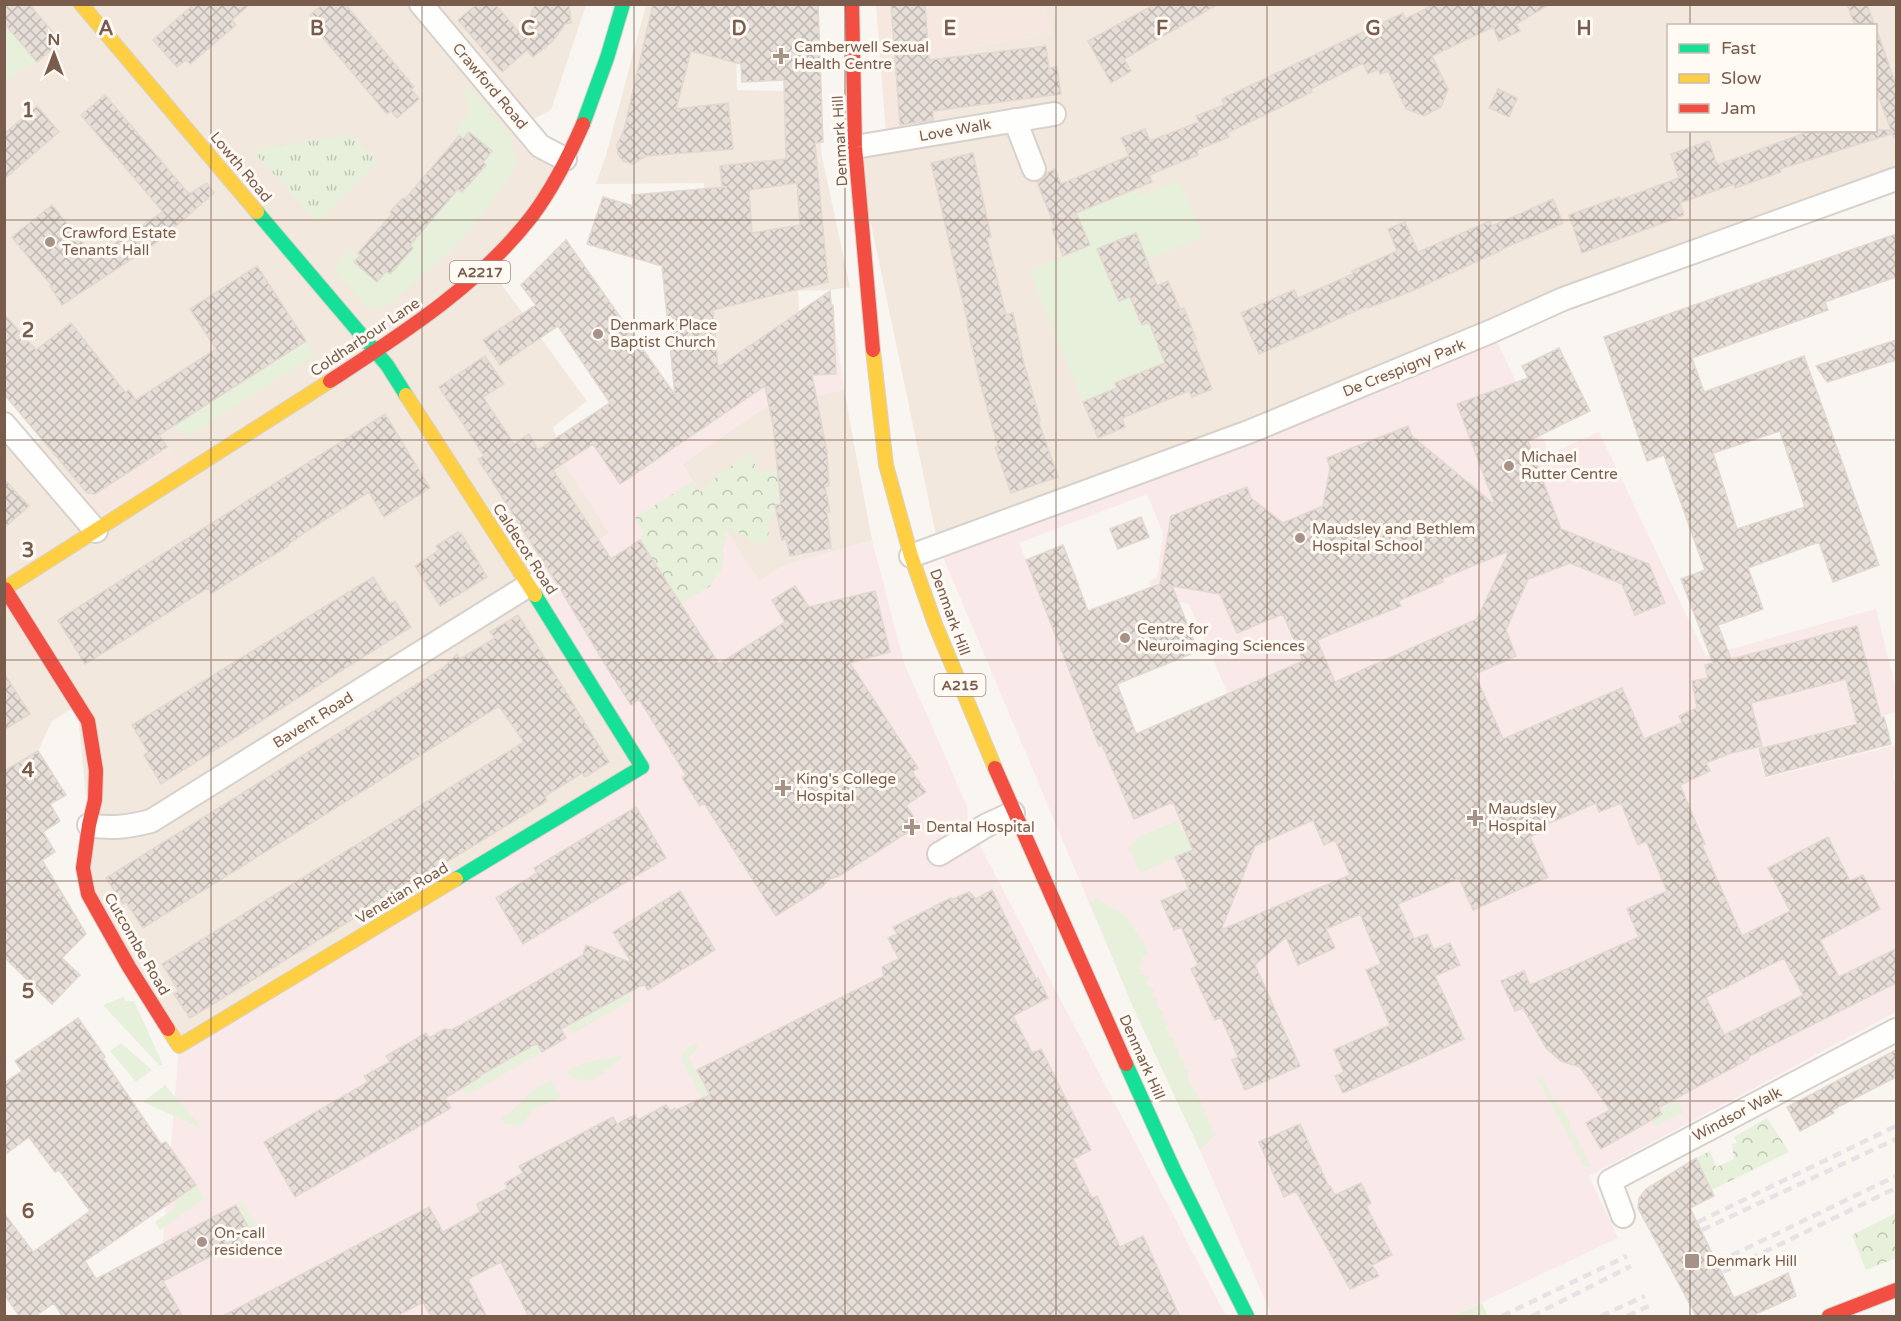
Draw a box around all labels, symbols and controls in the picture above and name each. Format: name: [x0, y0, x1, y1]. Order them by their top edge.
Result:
text: A: [99, 17, 114, 41]
text: B: [310, 17, 324, 41]
text: C: [521, 17, 535, 41]
text: D: [731, 17, 747, 41]
text: E: [944, 17, 957, 41]
text: F: [1156, 17, 1168, 41]
text: G: [1365, 17, 1381, 41]
text: H: [1576, 17, 1592, 41]
north arrow: [24, 24, 84, 84]
legend: [1667, 24, 1877, 132]
text: N: [48, 30, 60, 50]
text: Fast: [1721, 37, 1756, 59]
place label: Camberwell Sexual Health Centre: [794, 38, 929, 73]
street label: Crawford Road: [449, 39, 531, 133]
marker: Camberwell Sexual Health Centre: [772, 47, 790, 65]
text: Slow: [1721, 67, 1762, 89]
street label: Denmark Hill: [829, 95, 851, 187]
text: Jam: [1721, 97, 1756, 119]
text: 1: [22, 99, 34, 123]
street label: Love Walk: [918, 115, 992, 145]
street label: Lowth Road: [206, 128, 276, 206]
place label: Crawford Estate Tenants Hall: [62, 224, 176, 259]
marker: Crawford Estate Tenants Hall: [43, 235, 57, 249]
road number: A2217: [450, 261, 510, 283]
street label: Coldharbour Lane: [307, 294, 423, 380]
place label: Denmark Place Baptist Church: [610, 316, 717, 351]
text: 2: [22, 319, 34, 343]
marker: Denmark Place Baptist Church: [591, 327, 605, 341]
street label: De Crespigny Park: [1340, 335, 1468, 401]
place label: Michael Rutter Centre: [1521, 448, 1618, 483]
marker: Michael Rutter Centre: [1502, 459, 1516, 473]
street label: Caldecot Road: [489, 500, 561, 598]
place label: Maudsley and Bethlem Hospital School: [1312, 520, 1475, 555]
marker: Maudsley and Bethlem Hospital School: [1293, 531, 1307, 545]
text: 3: [22, 539, 34, 563]
street label: Denmark Hill: [926, 566, 974, 658]
place label: Centre for Neuroimaging Sciences: [1137, 620, 1305, 655]
marker: Centre for Neuroimaging Sciences: [1118, 631, 1132, 645]
road number: A215: [934, 674, 986, 696]
street label: Bavent Road: [270, 688, 356, 752]
text: 4: [22, 759, 35, 783]
place label: King's College Hospital: [796, 770, 896, 805]
marker: King's College Hospital: [774, 779, 792, 797]
place label: Maudsley Hospital: [1488, 800, 1557, 835]
marker: Maudsley Hospital: [1466, 809, 1484, 827]
marker: Dental Hospital: [903, 818, 921, 836]
place label: Dental Hospital: [926, 818, 1035, 836]
street label: Venetian Road: [353, 858, 451, 928]
street label: Cutcombe Road: [100, 890, 174, 998]
text: 5: [22, 980, 34, 1004]
street label: Denmark Hill: [1115, 1012, 1169, 1102]
street label: Windsor Walk: [1689, 1083, 1785, 1145]
text: 6: [22, 1200, 34, 1224]
place label: On-call residence: [214, 1224, 282, 1259]
marker: On-call residence: [195, 1235, 209, 1249]
marker: Denmark Hill: [1683, 1252, 1701, 1270]
place label: Denmark Hill: [1706, 1252, 1797, 1270]

